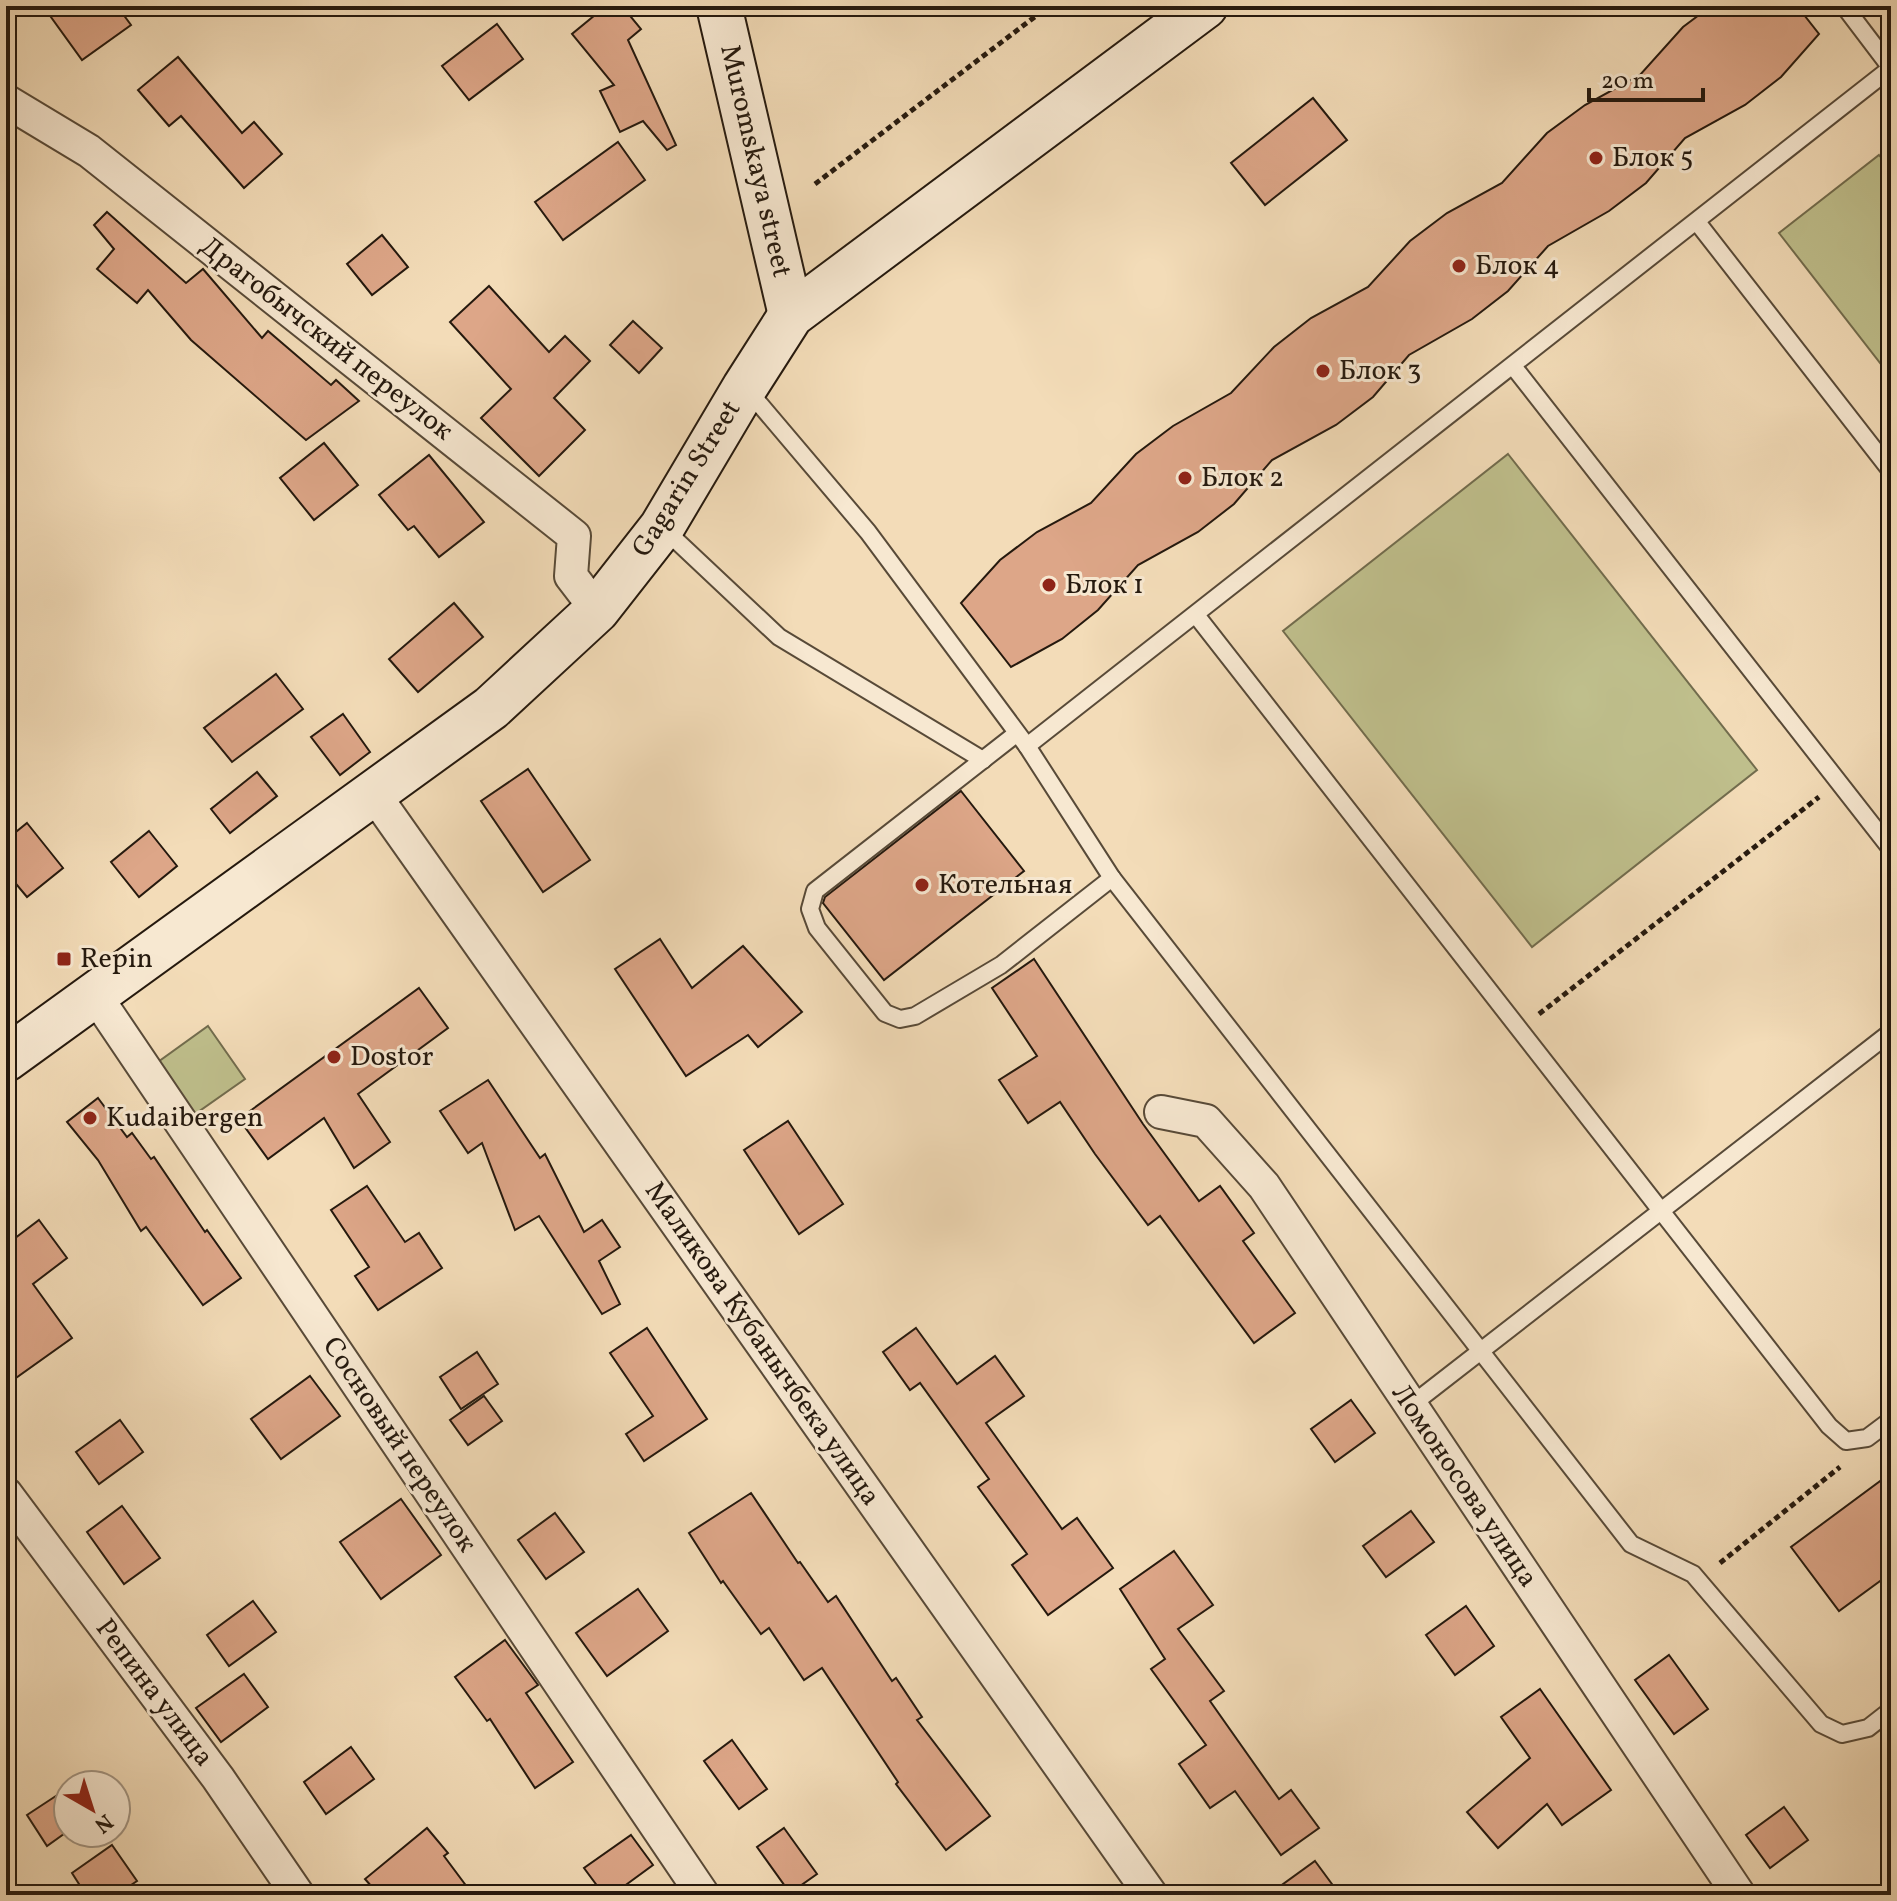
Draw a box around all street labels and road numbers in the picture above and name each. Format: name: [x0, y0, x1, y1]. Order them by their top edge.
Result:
street label: Muromskaya street: [709, 41, 801, 281]
street label: Драгобычский переулок: [191, 228, 461, 450]
street label: Gagarin Street: [623, 393, 751, 565]
street label: Маликова Кубанычбека улица: [635, 1174, 889, 1514]
street label: Сосновый переулок: [312, 1330, 486, 1561]
street label: Ломоносова улица: [1381, 1377, 1547, 1595]
street label: Репина улица: [85, 1611, 223, 1775]

